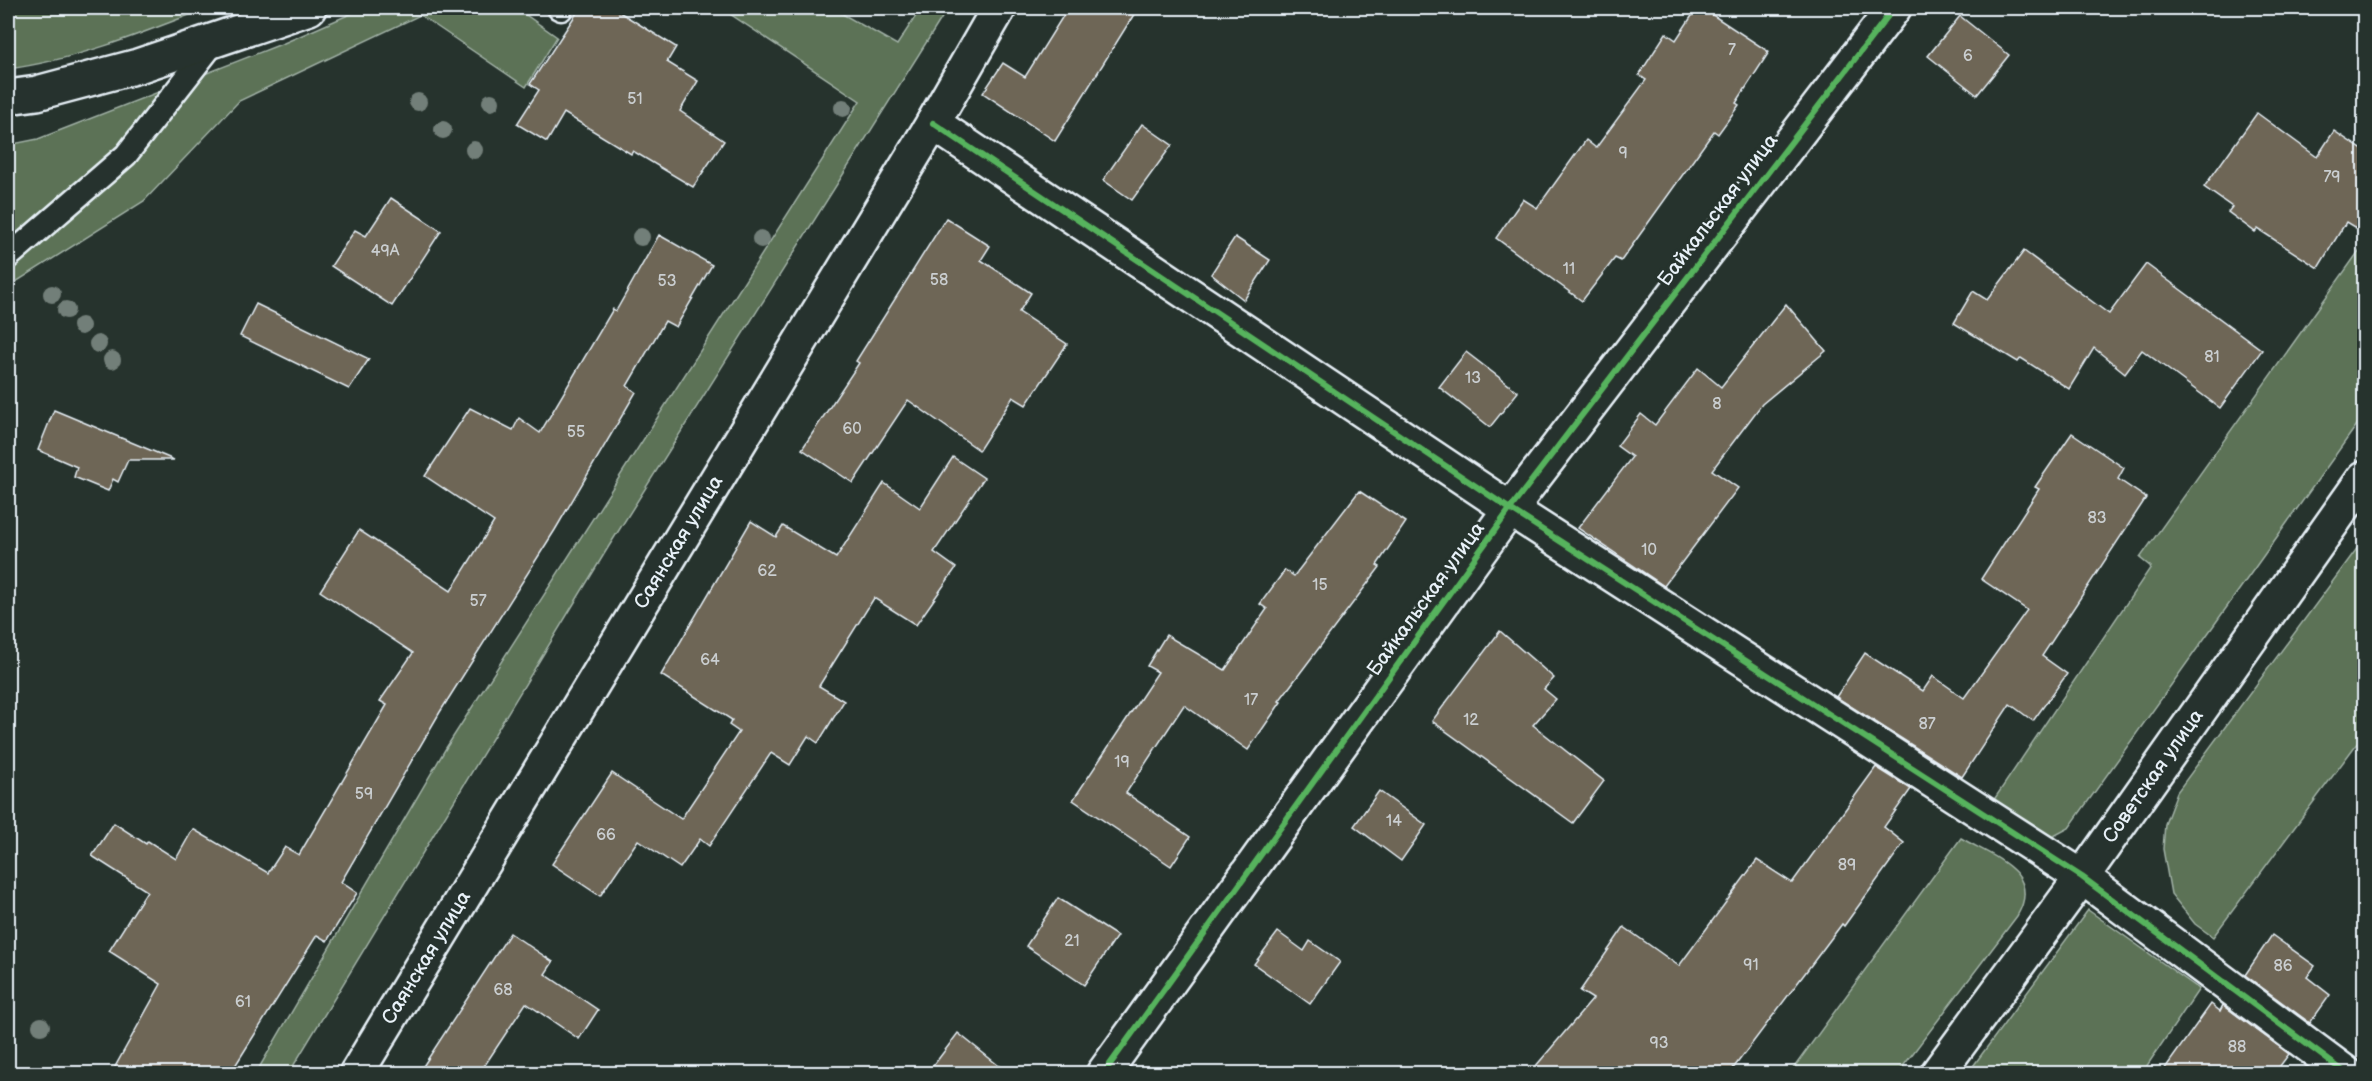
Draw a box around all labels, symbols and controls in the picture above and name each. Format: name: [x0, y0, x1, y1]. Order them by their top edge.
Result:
house number: 7: [1728, 41, 1736, 60]
house number: 6: [1963, 47, 1973, 66]
house number: 51: [627, 90, 643, 109]
street label: Байкальская улица: [1653, 129, 1783, 291]
house number: 9: [1618, 144, 1628, 163]
house number: 79: [2323, 168, 2341, 187]
house number: 49А: [371, 242, 400, 261]
house number: 11: [1563, 260, 1575, 279]
house number: 58: [930, 271, 948, 290]
house number: 53: [657, 272, 677, 291]
house number: 81: [2204, 348, 2220, 367]
house number: 13: [1465, 369, 1481, 388]
house number: 8: [1712, 395, 1722, 414]
house number: 60: [842, 420, 862, 439]
house number: 55: [567, 423, 585, 442]
street label: Саянская улица: [629, 471, 728, 613]
house number: 83: [2087, 509, 2107, 528]
street label: Байкальская улица: [1362, 517, 1490, 681]
house number: 10: [1641, 541, 1657, 560]
house number: 62: [757, 562, 777, 581]
house number: 15: [1312, 576, 1328, 595]
house number: 57: [469, 592, 487, 611]
house number: 64: [700, 651, 720, 670]
house number: 17: [1244, 691, 1258, 710]
street label: Советская улица: [2098, 704, 2209, 848]
house number: 12: [1463, 711, 1479, 730]
house number: 87: [1918, 715, 1936, 734]
house number: 19: [1114, 753, 1130, 772]
house number: 59: [355, 785, 373, 804]
house number: 14: [1386, 812, 1402, 831]
house number: 66: [596, 826, 616, 845]
house number: 89: [1838, 856, 1856, 875]
street label: Саянская улица: [377, 887, 476, 1029]
house number: 21: [1064, 932, 1080, 951]
house number: 91: [1743, 956, 1759, 975]
house number: 86: [2273, 957, 2293, 976]
house number: 68: [493, 981, 513, 1000]
house number: 61: [235, 993, 251, 1012]
house number: 93: [1649, 1034, 1669, 1053]
house number: 88: [2228, 1038, 2246, 1057]

